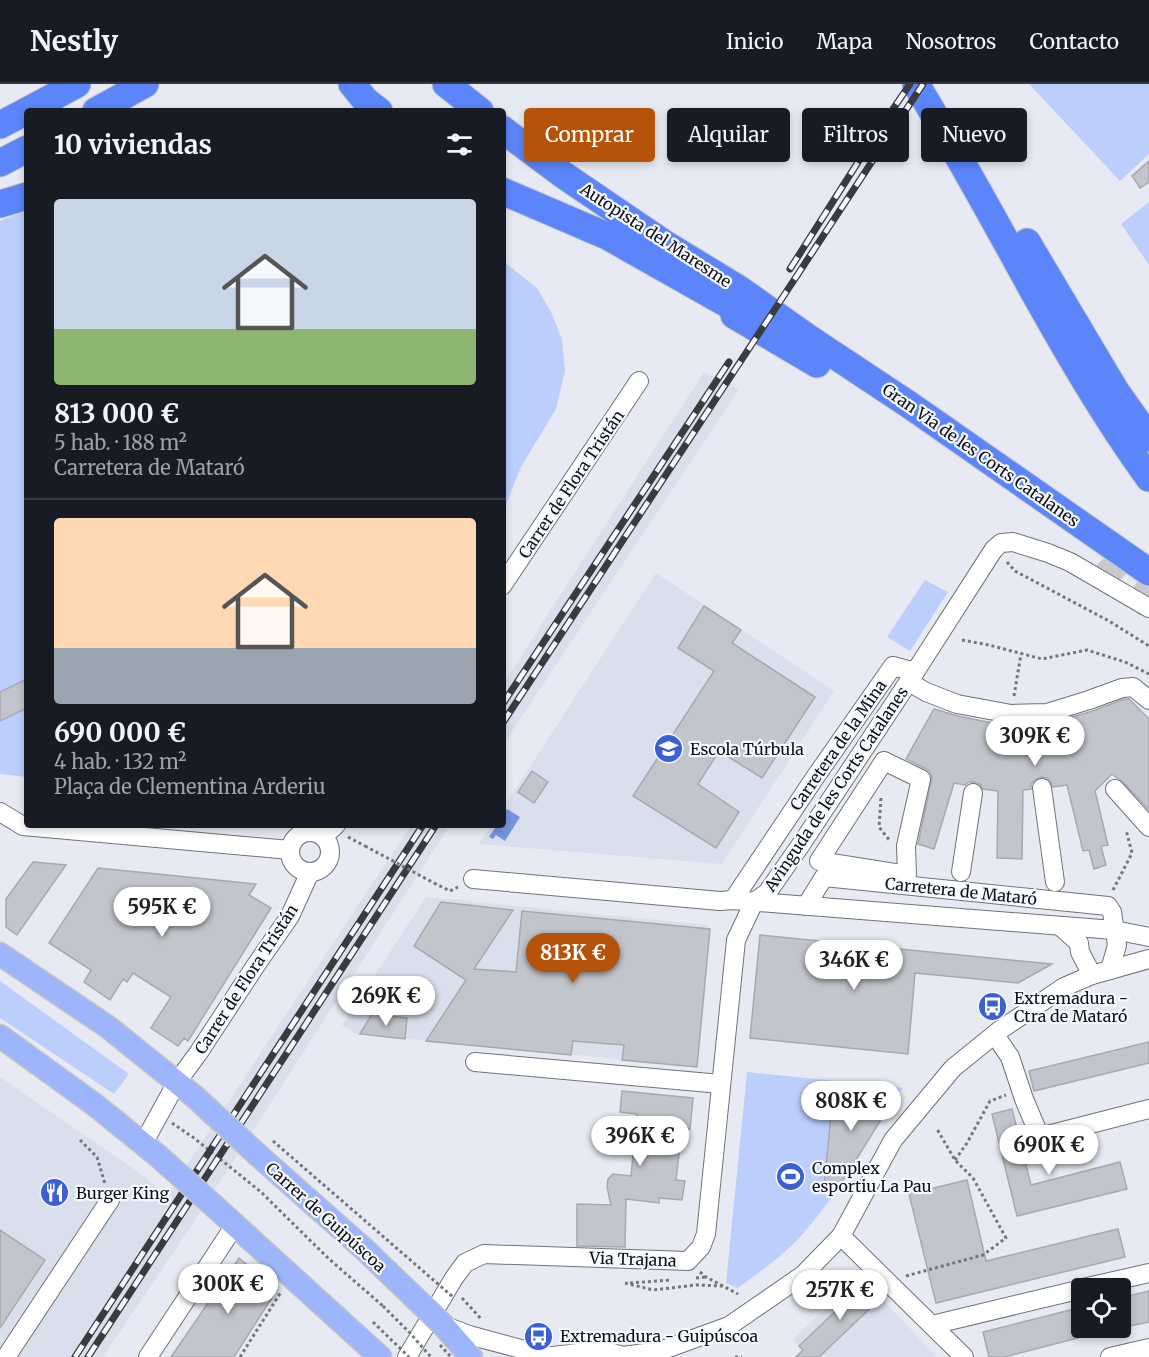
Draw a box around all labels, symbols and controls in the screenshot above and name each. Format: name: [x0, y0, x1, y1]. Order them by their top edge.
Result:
text: Nestly: [30, 23, 118, 59]
text: Inicio: [726, 28, 784, 55]
text: Mapa: [817, 28, 873, 55]
text: Nosotros: [906, 28, 996, 55]
text: Contacto: [1029, 28, 1119, 55]
chip: Comprar: [524, 108, 655, 162]
chip: Alquilar: [667, 108, 790, 162]
chip: Filtros: [802, 108, 909, 162]
chip: Nuevo: [921, 108, 1027, 162]
text: 10 viviendas: [54, 128, 212, 161]
icon: filters: [443, 128, 476, 161]
street label: Autopista del Maresme: [576, 178, 735, 291]
icon: home: [211, 238, 319, 346]
street label: Gran Via de les Corts Catalanes: [879, 379, 1083, 531]
text: 813 000 €: [54, 397, 179, 430]
street label: Carrer de Flora Tristán: [514, 406, 628, 562]
text: 5 hab. · 188 m²: [54, 430, 187, 455]
text: Carretera de Mataró: [54, 455, 245, 480]
icon: home: [211, 557, 319, 665]
street label: Carretera de la Mina: [785, 676, 891, 814]
street label: Avinguda de les Corts Catalanes: [759, 683, 912, 896]
text: 690 000 €: [54, 716, 186, 749]
pin: 309K €: [986, 716, 1084, 767]
text: 309K €: [1000, 723, 1070, 748]
school or university icon: Escola Túrbula: [653, 733, 685, 765]
place label: Escola Túrbula: [690, 739, 804, 759]
text: 4 hab. · 132 m²: [54, 749, 186, 774]
text: Plaça de Clementina Arderiu: [54, 774, 326, 799]
street label: Carretera de Mataró: [884, 873, 1038, 909]
pin: 595K €: [113, 887, 211, 938]
text: 595K €: [128, 894, 196, 919]
street label: Carrer de Flora Tristán: [190, 900, 302, 1058]
pin: 813K €: [524, 933, 622, 984]
text: 813K €: [540, 940, 606, 965]
pin: 346K €: [805, 940, 903, 991]
text: 346K €: [819, 947, 889, 972]
pin: 269K €: [337, 976, 435, 1027]
text: 269K €: [351, 983, 421, 1008]
place label: Extremadura - Ctra de Mataró: [1014, 988, 1128, 1026]
bus stop icon: Extremadura - Ctra de Mataró: [977, 991, 1009, 1023]
pin: 808K €: [802, 1081, 900, 1132]
text: 808K €: [815, 1088, 887, 1113]
pin: 396K €: [591, 1116, 689, 1167]
text: 396K €: [605, 1123, 675, 1148]
pin: 690K €: [1000, 1125, 1098, 1176]
text: 690K €: [1013, 1132, 1085, 1157]
street label: Carrer de Guipúscoa: [262, 1158, 390, 1276]
place label: Complex esportiu La Pau: [812, 1158, 931, 1196]
sports icon: Complex esportiu La Pau: [775, 1161, 807, 1193]
restaurant icon: Burger King: [39, 1177, 71, 1209]
place label: Burger King: [76, 1183, 169, 1203]
street label: Via Trajana: [588, 1247, 677, 1271]
pin: 300K €: [179, 1264, 277, 1315]
pin: 257K €: [791, 1270, 889, 1321]
text: 300K €: [192, 1271, 264, 1296]
text: 257K €: [806, 1277, 874, 1302]
map controls: [1071, 1278, 1131, 1338]
button: locate: [1071, 1278, 1131, 1338]
bus stop icon: Extremadura - Guipúscoa: [523, 1320, 555, 1352]
place label: Extremadura - Guipúscoa: [560, 1326, 759, 1346]

